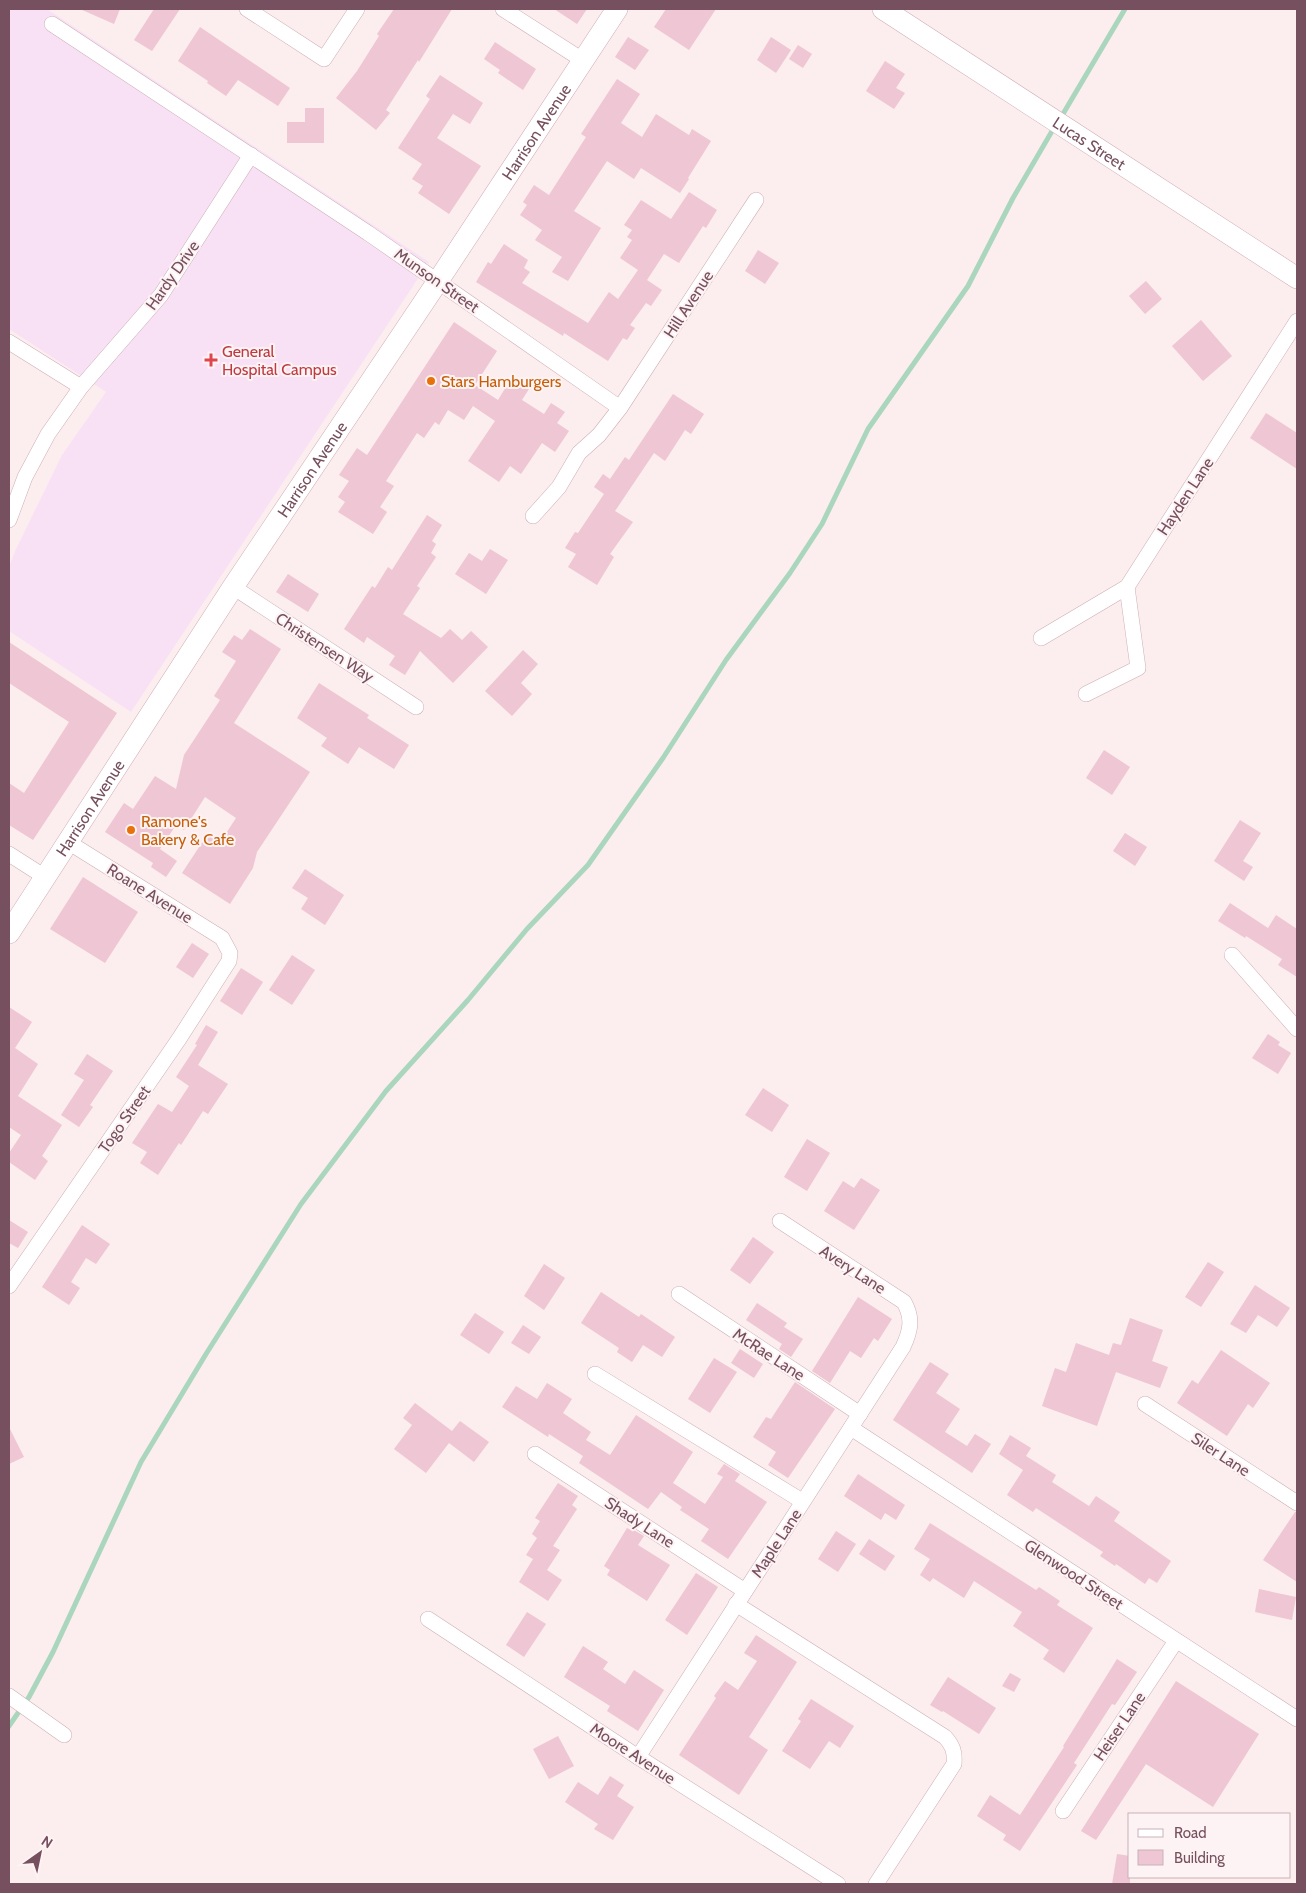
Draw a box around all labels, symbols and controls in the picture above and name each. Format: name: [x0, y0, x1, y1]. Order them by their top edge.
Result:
street label: Harrison Avenue: [498, 81, 575, 184]
street label: Lucas Street: [1049, 113, 1129, 174]
street label: Hardy Drive: [142, 237, 203, 314]
street label: Munson Street: [391, 244, 483, 317]
street label: Hill Avenue: [660, 267, 717, 341]
place label: General Hospital Campus: [222, 342, 337, 379]
marker: General Hospital Campus: [204, 353, 218, 367]
place label: Stars Hamburgers: [441, 372, 562, 391]
marker: Stars Hamburgers: [425, 375, 437, 387]
street label: Harrison Avenue: [274, 418, 351, 521]
street label: Hayden Lane: [1153, 454, 1218, 539]
street label: Christensen Way: [272, 609, 377, 686]
street label: Harrison Avenue: [52, 756, 129, 860]
place label: Ramone's Bakery & Cafe: [141, 812, 234, 849]
marker: Ramone's Bakery & Cafe: [125, 824, 137, 836]
street label: Roane Avenue: [103, 860, 196, 927]
street label: Togo Street: [94, 1082, 155, 1157]
street label: Avery Lane: [816, 1241, 889, 1298]
street label: McRae Lane: [729, 1324, 808, 1385]
street label: Siler Lane: [1188, 1428, 1254, 1480]
street label: Shady Lane: [601, 1493, 678, 1552]
street label: Maple Lane: [747, 1505, 806, 1581]
street label: Glenwood Street: [1021, 1535, 1127, 1614]
street label: Heiser Lane: [1089, 1688, 1149, 1764]
street label: Moore Avenue: [587, 1719, 679, 1788]
legend: [1128, 1813, 1291, 1878]
text: Road: [1174, 1824, 1207, 1842]
north arrow: [15, 1828, 65, 1878]
text: N: [38, 1832, 56, 1852]
text: Building: [1174, 1849, 1225, 1867]

